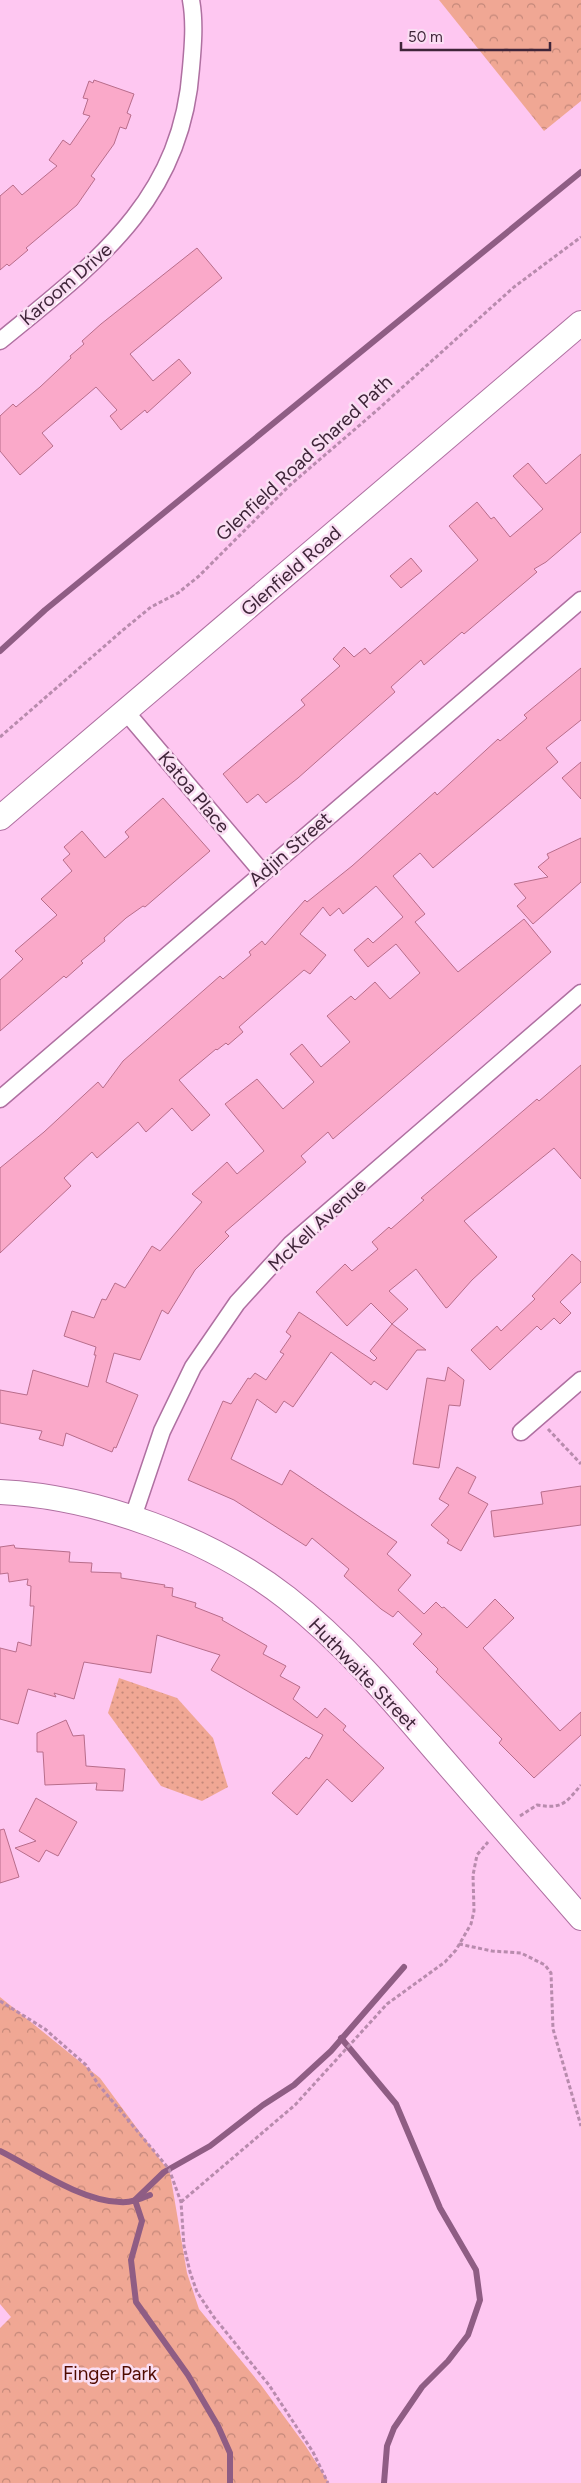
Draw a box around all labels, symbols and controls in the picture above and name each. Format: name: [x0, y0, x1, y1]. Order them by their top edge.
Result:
scale bar: [401, 20, 550, 52]
text: 50 m: [408, 28, 443, 46]
street label: Karoom Drive: [15, 238, 117, 330]
street label: Glenfield Road Shared Path: [211, 370, 397, 546]
street label: Glenfield Road: [236, 521, 346, 621]
street label: Katoa Place: [153, 747, 235, 837]
street label: Adjin Street: [244, 807, 336, 891]
street label: McKell Avenue: [263, 1174, 371, 1276]
street label: Huthwaite Street: [304, 1613, 422, 1735]
park label: Finger Park: [63, 2362, 158, 2385]

